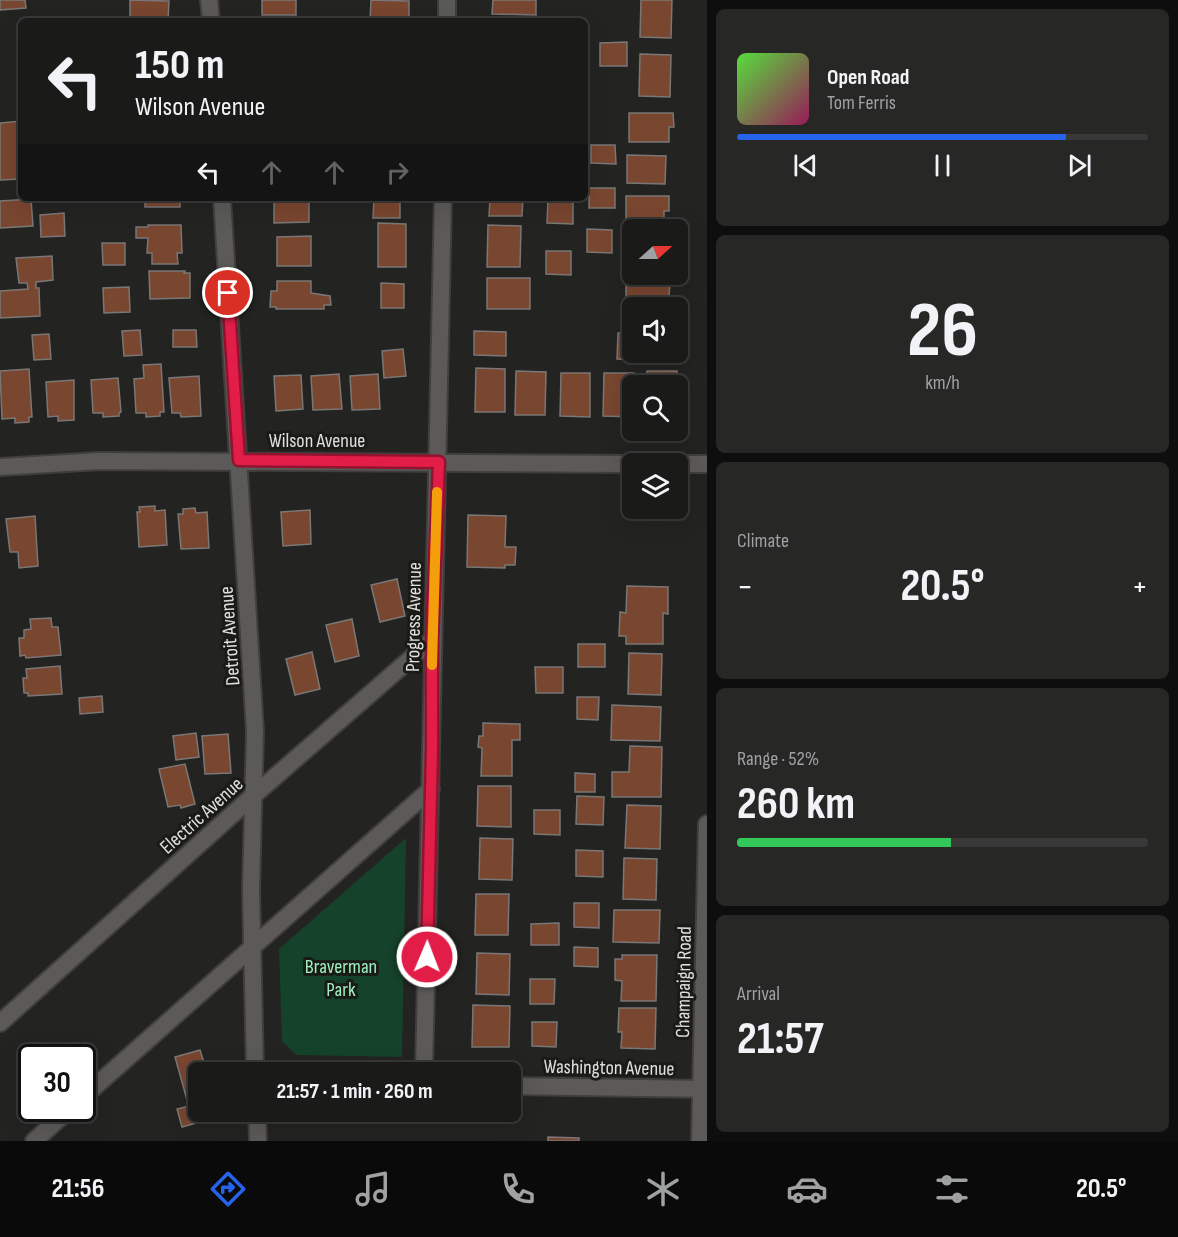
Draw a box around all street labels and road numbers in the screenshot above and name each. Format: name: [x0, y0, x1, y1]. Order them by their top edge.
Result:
street label: Wilson Avenue: [269, 429, 365, 453]
street label: Progress Avenue: [401, 562, 427, 672]
street label: Detroit Avenue: [215, 585, 245, 686]
street label: Electric Avenue: [155, 772, 248, 859]
street label: Champaign Road: [671, 926, 697, 1038]
street label: Washington Avenue: [543, 1055, 675, 1081]

